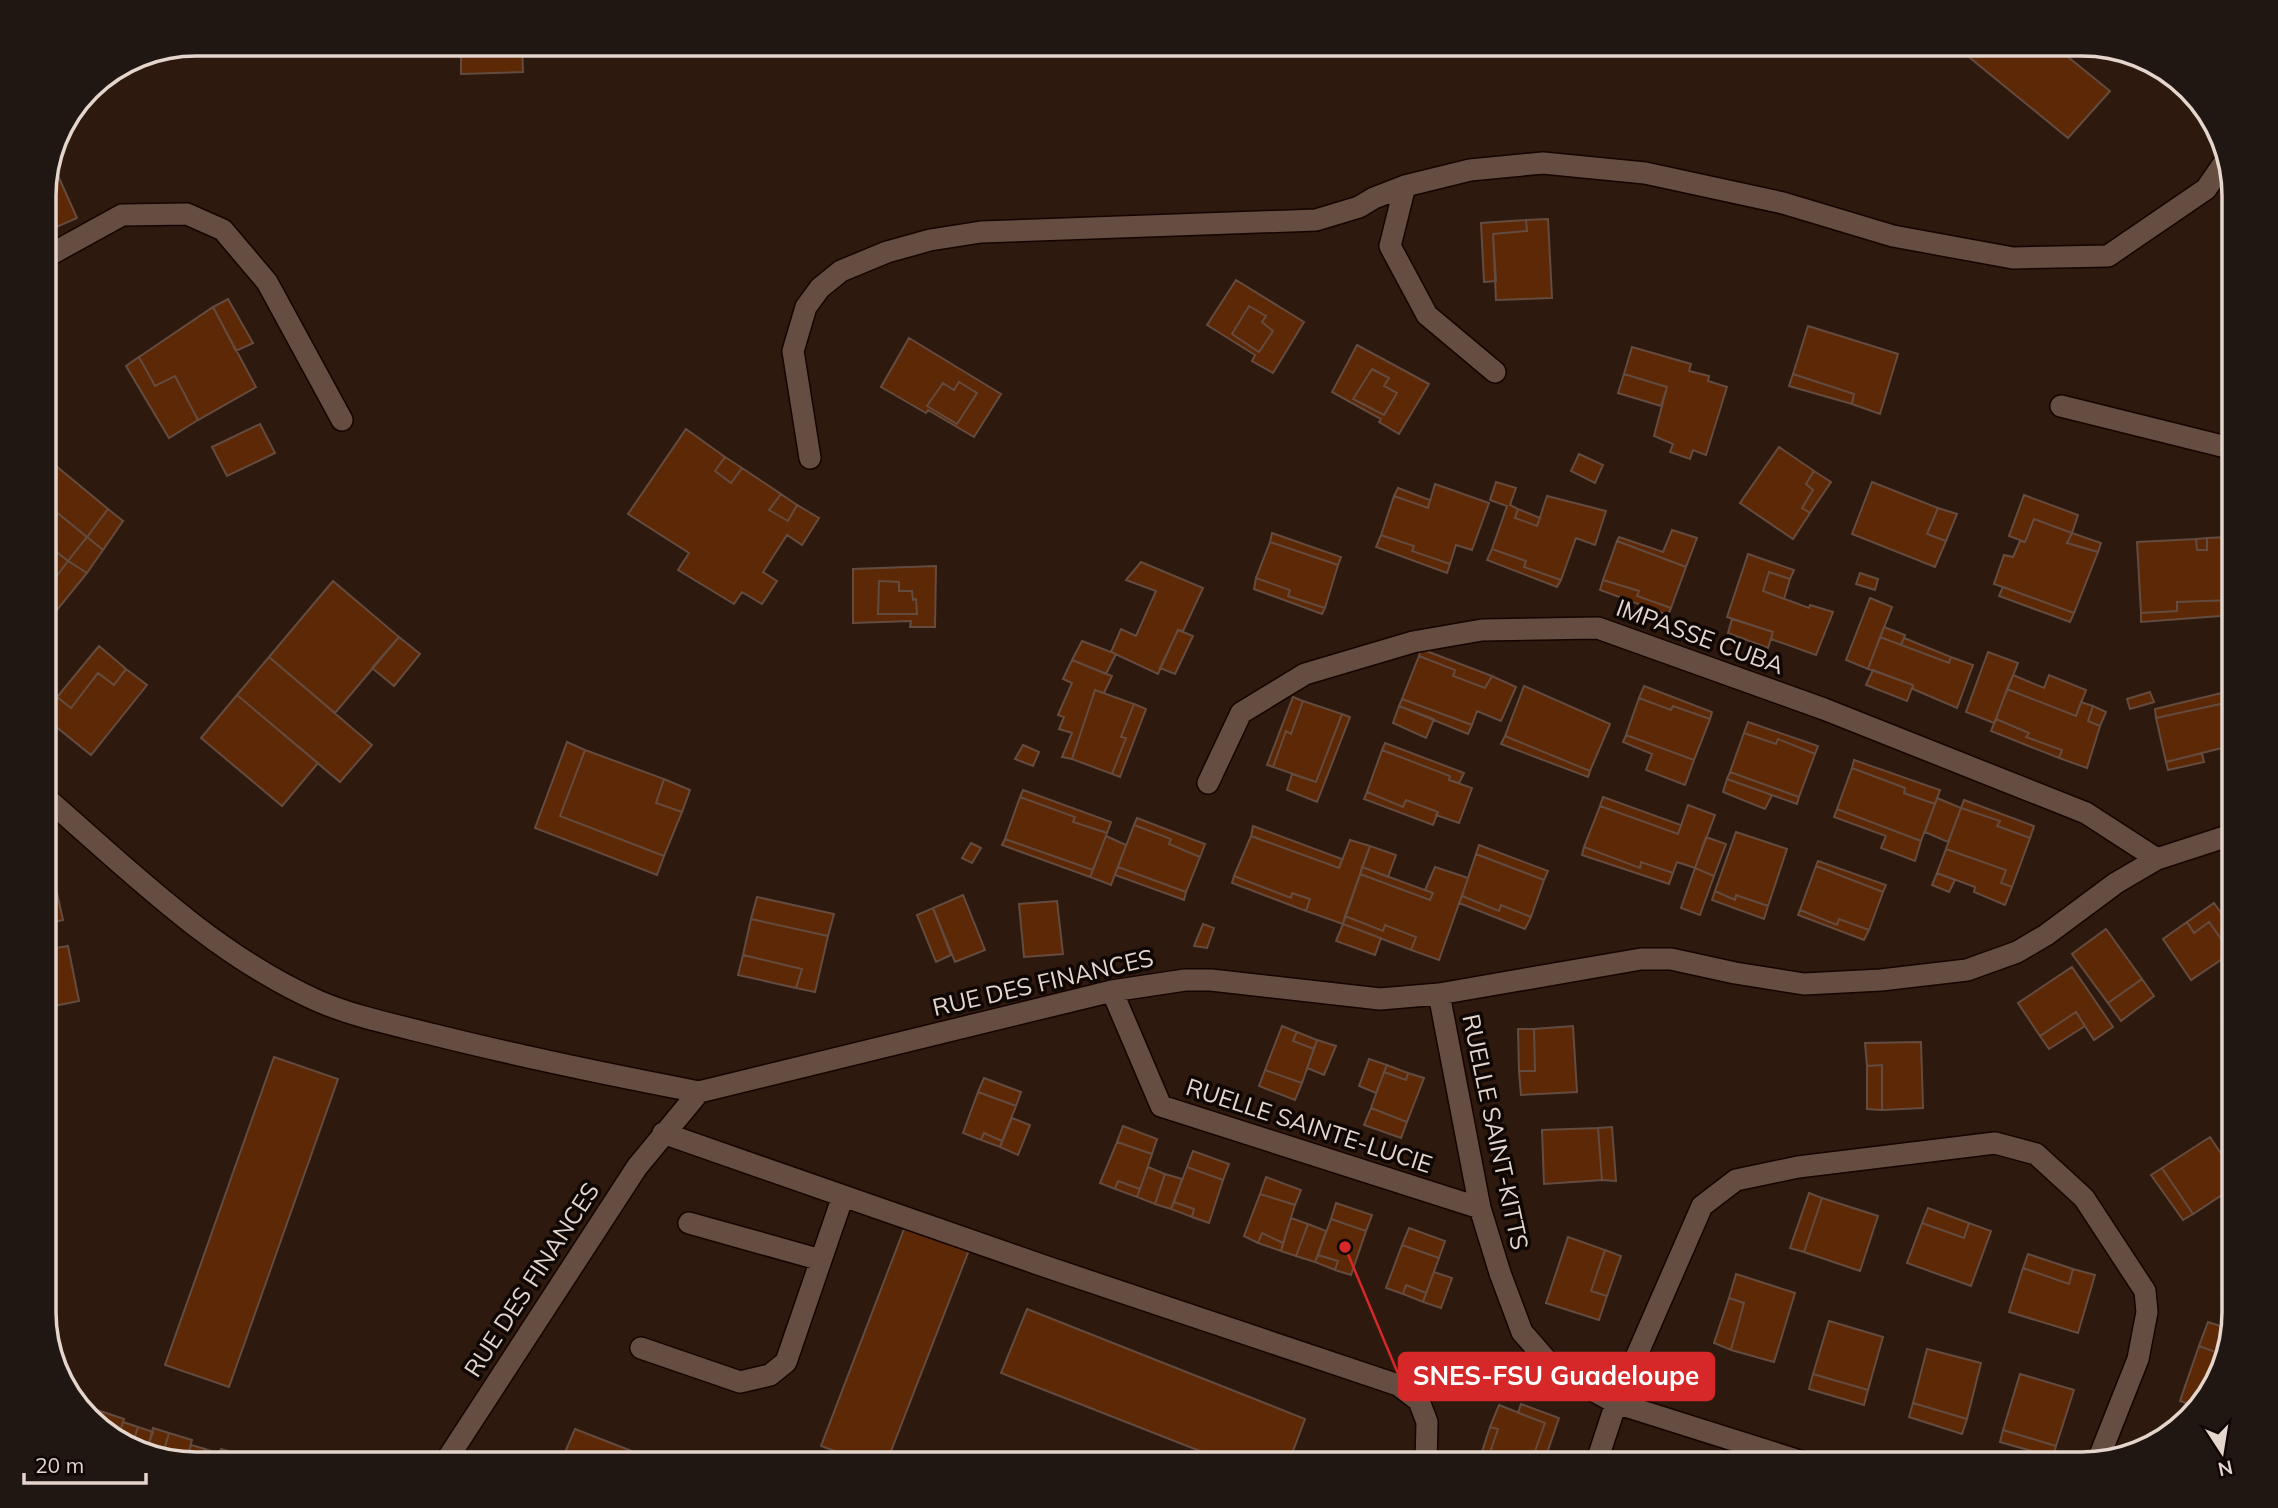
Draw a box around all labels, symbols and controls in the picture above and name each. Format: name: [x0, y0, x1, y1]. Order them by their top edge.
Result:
street label: IMPASSE CUBA: [1612, 592, 1789, 680]
street label: RUE DES FINANCES: [929, 942, 1156, 1022]
street label: RUELLE SAINT-KITTS: [1456, 1011, 1536, 1252]
street label: RUELLE SAINTE-LUCIE: [1182, 1071, 1436, 1179]
street label: RUE DES FINANCES: [457, 1177, 605, 1382]
callout: SNES-FSU Guadeloupe: [1399, 1353, 1714, 1400]
text: SNES-FSU Guadeloupe: [1413, 1359, 1699, 1392]
north arrow: [2187, 1417, 2257, 1487]
scale bar: [24, 1442, 147, 1486]
text: 20 m: [35, 1452, 84, 1478]
text: N: [2216, 1455, 2235, 1482]

